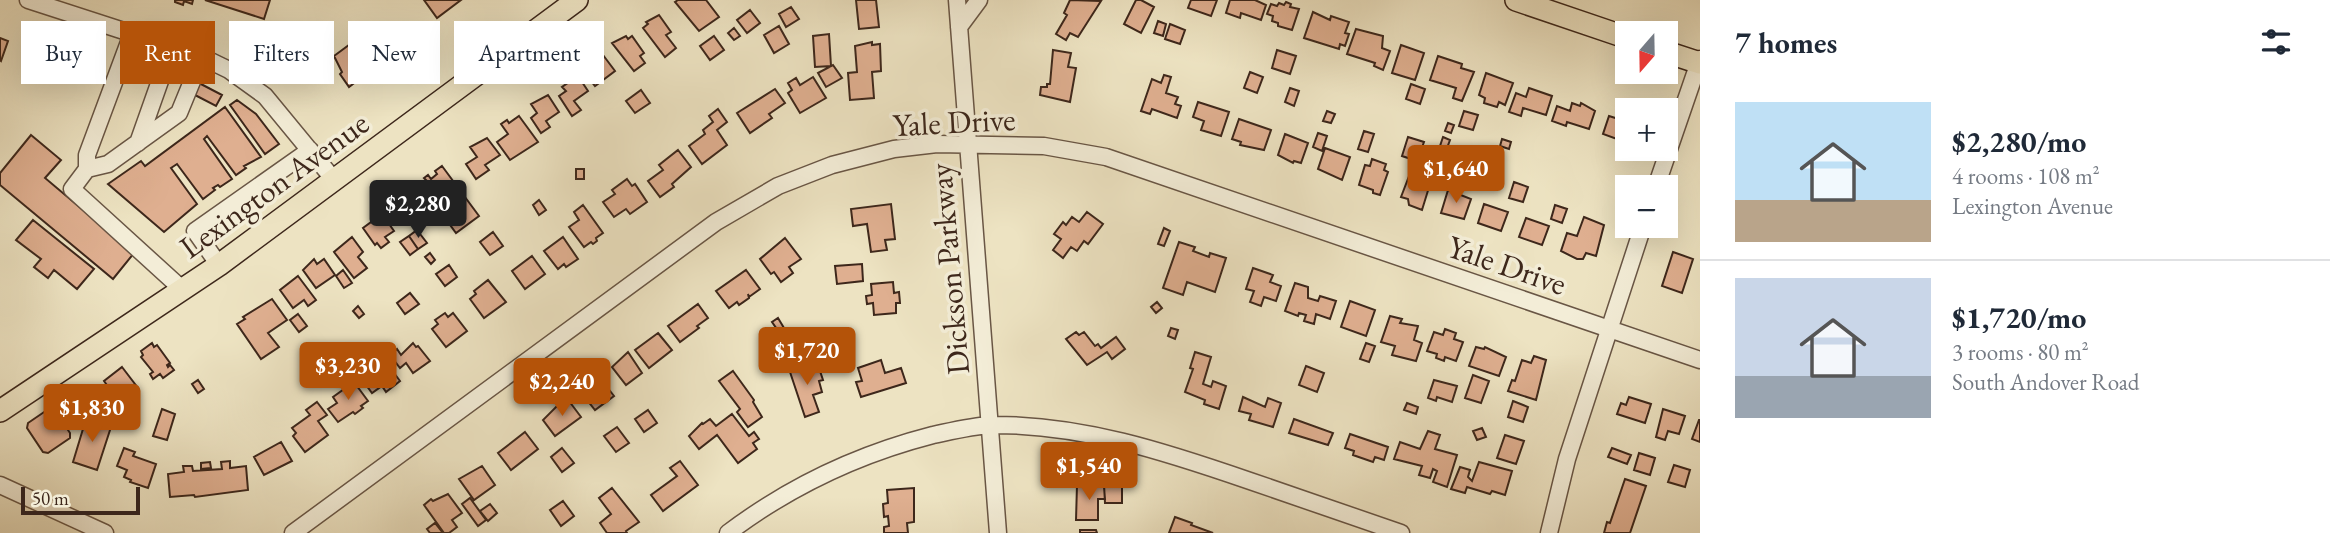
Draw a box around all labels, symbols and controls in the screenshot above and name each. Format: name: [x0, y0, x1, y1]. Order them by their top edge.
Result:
chip: Buy: [21, 21, 106, 84]
chip: Rent: [120, 21, 215, 84]
chip: Filters: [229, 21, 334, 84]
chip: New: [348, 21, 440, 84]
chip: Apartment: [454, 21, 604, 84]
north arrow: [1615, 21, 1678, 84]
map controls: [1615, 21, 1678, 238]
text: 7 homes: [1735, 23, 1837, 62]
icon: filters: [2257, 23, 2295, 61]
street label: Yale Drive: [891, 98, 1017, 146]
button: +: [1615, 98, 1678, 161]
street label: Lexington Avenue: [171, 102, 377, 268]
text: $2,280/mo: [1952, 122, 2086, 161]
icon: home: [1791, 130, 1875, 214]
pin: $1,640: [1399, 146, 1513, 205]
text: $1,640: [1424, 153, 1488, 183]
street label: Dickson Parkway: [919, 161, 979, 376]
text: 4 rooms · 108 m²: [1952, 161, 2100, 191]
button: −: [1615, 175, 1678, 238]
pin: $2,280: [361, 180, 475, 240]
text: $2,280: [386, 188, 450, 218]
text: Lexington Avenue: [1952, 191, 2113, 221]
street label: Yale Drive: [1442, 225, 1572, 305]
text: $1,720/mo: [1952, 298, 2086, 337]
icon: home: [1791, 306, 1875, 390]
pin: $1,720: [750, 328, 864, 387]
text: $1,720: [775, 335, 839, 365]
text: 3 rooms · 80 m²: [1952, 337, 2089, 367]
pin: $3,230: [291, 342, 405, 402]
text: $3,230: [316, 350, 380, 380]
pin: $2,240: [505, 358, 619, 418]
text: $2,240: [530, 366, 594, 396]
text: South Andover Road: [1952, 367, 2140, 397]
pin: $1,830: [35, 384, 149, 444]
text: $1,830: [60, 392, 124, 422]
pin: $1,540: [1032, 442, 1146, 502]
text: $1,540: [1057, 450, 1121, 480]
scale bar: [21, 484, 140, 516]
text: 50 m: [32, 486, 69, 511]

